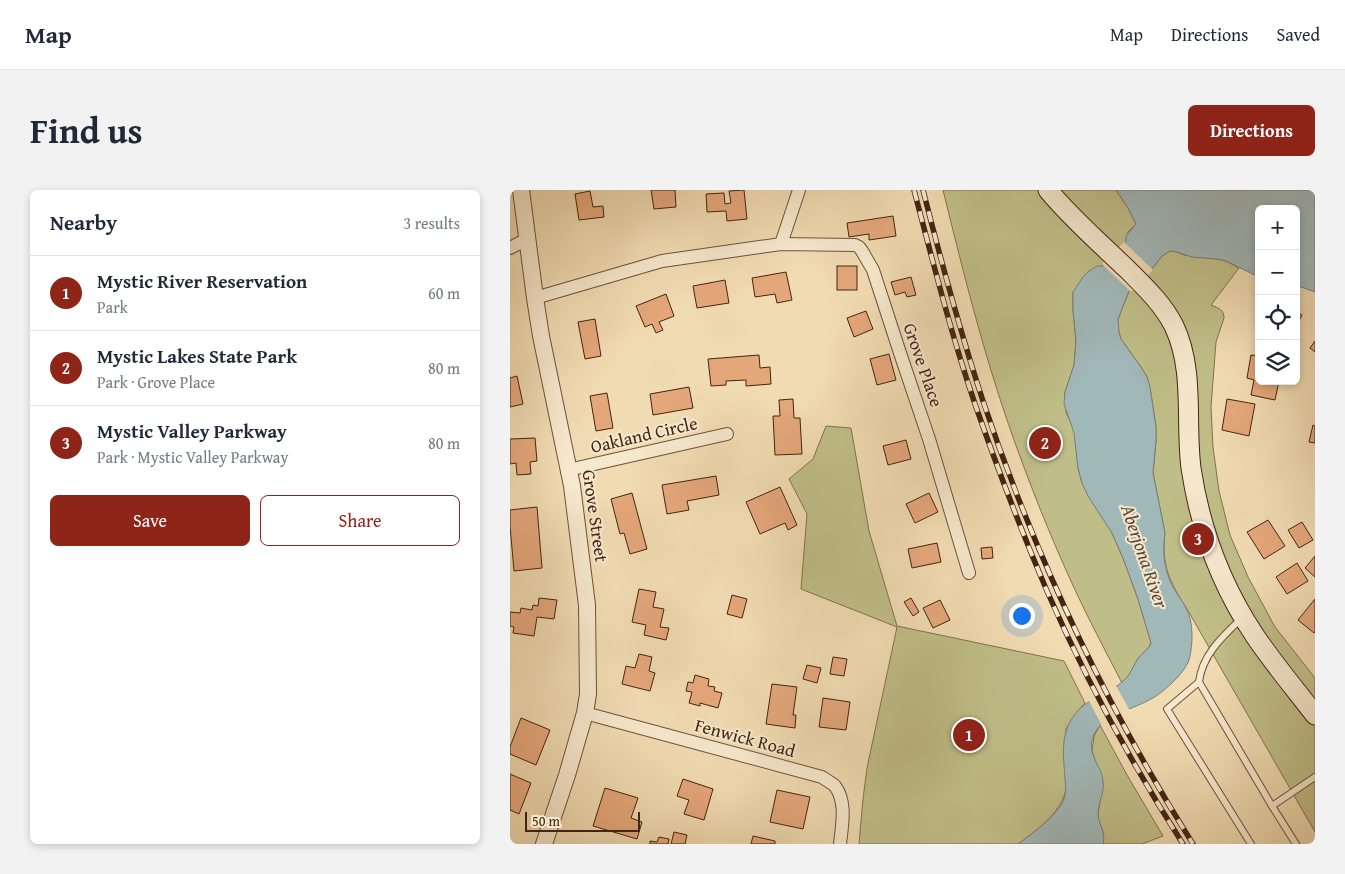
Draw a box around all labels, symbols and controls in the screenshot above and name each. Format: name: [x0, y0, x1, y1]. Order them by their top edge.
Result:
text: Map: [25, 17, 72, 52]
text: Map: [1110, 21, 1143, 48]
text: Directions: [1171, 21, 1248, 48]
text: Saved: [1276, 21, 1320, 48]
text: Find us: [30, 105, 143, 156]
button: Directions: [1188, 105, 1315, 156]
map controls: [1255, 205, 1300, 385]
button: +: [1255, 205, 1300, 250]
text: Nearby: [50, 207, 117, 238]
text: 3 results: [403, 211, 460, 235]
button: −: [1255, 250, 1300, 295]
text: Mystic River Reservation: [97, 267, 307, 295]
text: 1: [62, 281, 70, 305]
text: 60 m: [428, 281, 460, 305]
text: Park: [97, 295, 128, 319]
button: locate: [1255, 295, 1300, 340]
street label: Grove Place: [897, 319, 950, 410]
button: layers: [1255, 340, 1300, 385]
text: Mystic Lakes State Park: [97, 342, 297, 370]
text: 2: [62, 356, 70, 380]
text: 80 m: [428, 356, 460, 380]
text: Park · Grove Place: [97, 370, 215, 394]
street label: Oakland Circle: [588, 409, 700, 460]
text: Mystic Valley Parkway: [97, 417, 287, 445]
pin: 2: [1029, 424, 1061, 462]
text: 3: [62, 431, 70, 455]
text: 80 m: [428, 431, 460, 455]
text: Park · Mystic Valley Parkway: [97, 445, 288, 469]
street label: Grove Street: [576, 468, 615, 565]
button: Save: [50, 495, 250, 546]
button: Share: [260, 495, 460, 546]
water label: Aberjona River: [1114, 499, 1176, 612]
pin: 3: [1182, 520, 1214, 558]
your location: [1009, 603, 1035, 629]
street label: Fenwick Road: [692, 711, 799, 764]
pin: 1: [953, 716, 985, 754]
scale bar: [525, 809, 640, 832]
text: 50 m: [532, 811, 560, 831]

